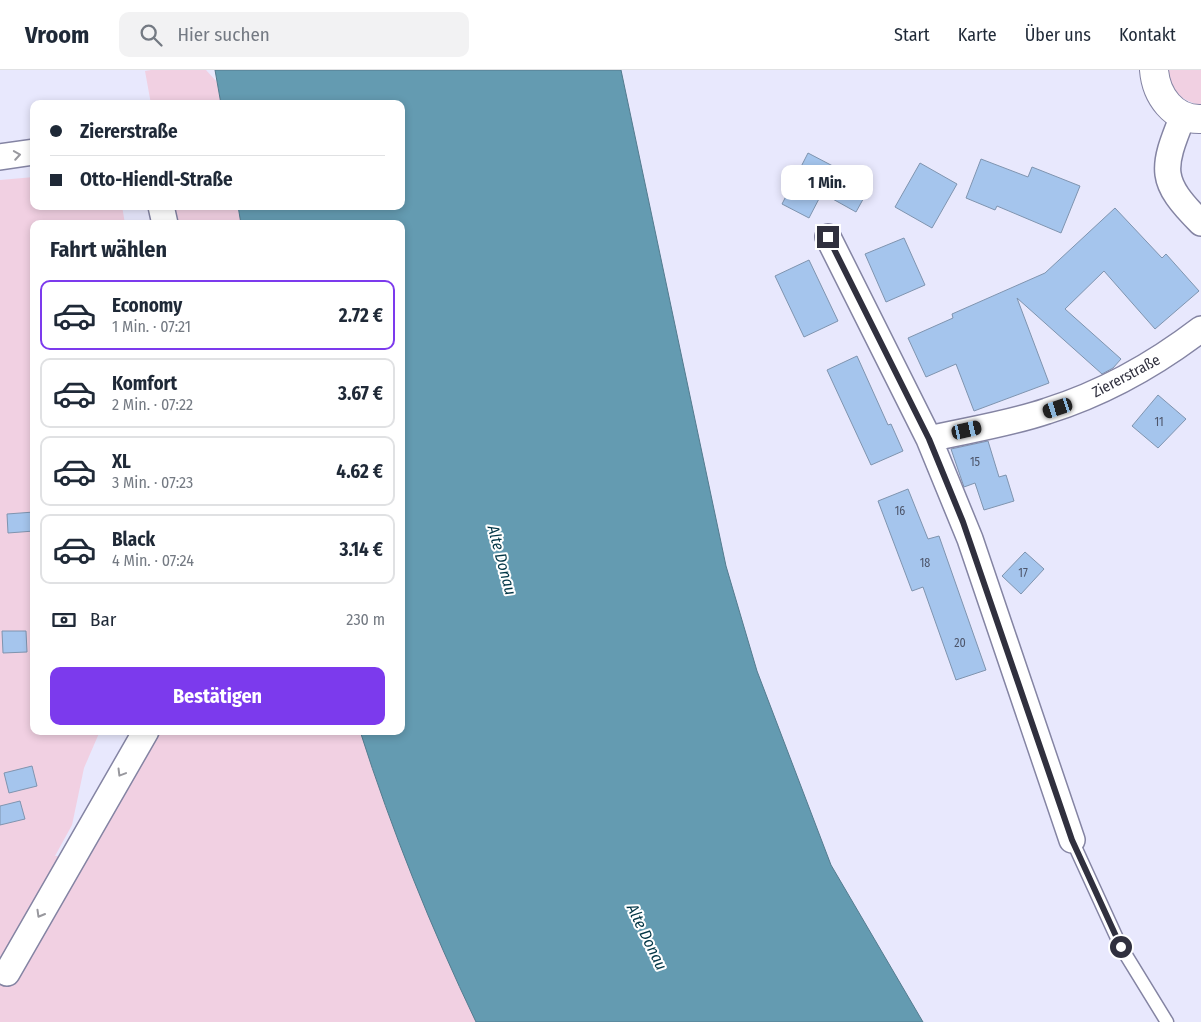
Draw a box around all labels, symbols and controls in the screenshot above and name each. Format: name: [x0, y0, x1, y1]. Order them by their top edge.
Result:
search box: [119, 12, 469, 57]
text: Vroom: [25, 21, 89, 49]
icon: search: [137, 21, 165, 49]
text: Hier suchen: [177, 23, 270, 46]
text: Start: [894, 24, 930, 46]
text: Karte: [958, 24, 997, 46]
text: Über uns: [1025, 24, 1091, 46]
text: Kontakt: [1119, 24, 1176, 46]
text: Ziererstraße: [80, 120, 178, 143]
one-way arrow: [13, 150, 21, 160]
callout: 1 Min.: [782, 164, 874, 200]
text: Otto-Hiendl-Straße: [80, 168, 233, 191]
text: 1 Min.: [808, 173, 846, 192]
route end: [817, 226, 839, 248]
text: Fahrt wählen: [50, 236, 167, 263]
icon: car: [52, 293, 97, 338]
text: Economy: [112, 294, 182, 317]
text: 2.72 €: [339, 304, 383, 327]
text: 1 Min. · 07:21: [112, 317, 191, 336]
street label: Ziererstraße: [1089, 351, 1163, 401]
icon: car: [52, 371, 97, 416]
text: Komfort: [112, 372, 177, 395]
text: 3.67 €: [338, 382, 383, 405]
text: 2 Min. · 07:22: [112, 395, 193, 414]
car: [1041, 396, 1074, 420]
house number: 11: [1154, 415, 1164, 429]
car: [950, 419, 983, 441]
icon: car: [52, 449, 97, 494]
text: XL: [112, 450, 131, 473]
house number: 15: [970, 455, 981, 469]
text: 4.62 €: [336, 460, 383, 483]
text: 3 Min. · 07:23: [112, 473, 193, 492]
house number: 16: [895, 504, 905, 518]
water label: Alte Donau: [483, 522, 520, 597]
icon: car: [52, 527, 97, 572]
text: Black: [112, 528, 155, 551]
text: 3.14 €: [340, 538, 383, 561]
text: 4 Min. · 07:24: [112, 551, 194, 570]
house number: 18: [920, 556, 930, 570]
house number: 17: [1018, 566, 1028, 580]
icon: cash: [50, 606, 78, 634]
text: Bar: [90, 608, 116, 631]
text: 230 m: [346, 610, 385, 629]
house number: 20: [954, 636, 966, 650]
button: Bestätigen: [50, 667, 385, 725]
one-way arrow: [118, 768, 128, 777]
water label: Alte Donau: [622, 900, 671, 973]
one-way arrow: [37, 908, 47, 917]
route start: [1110, 936, 1132, 958]

